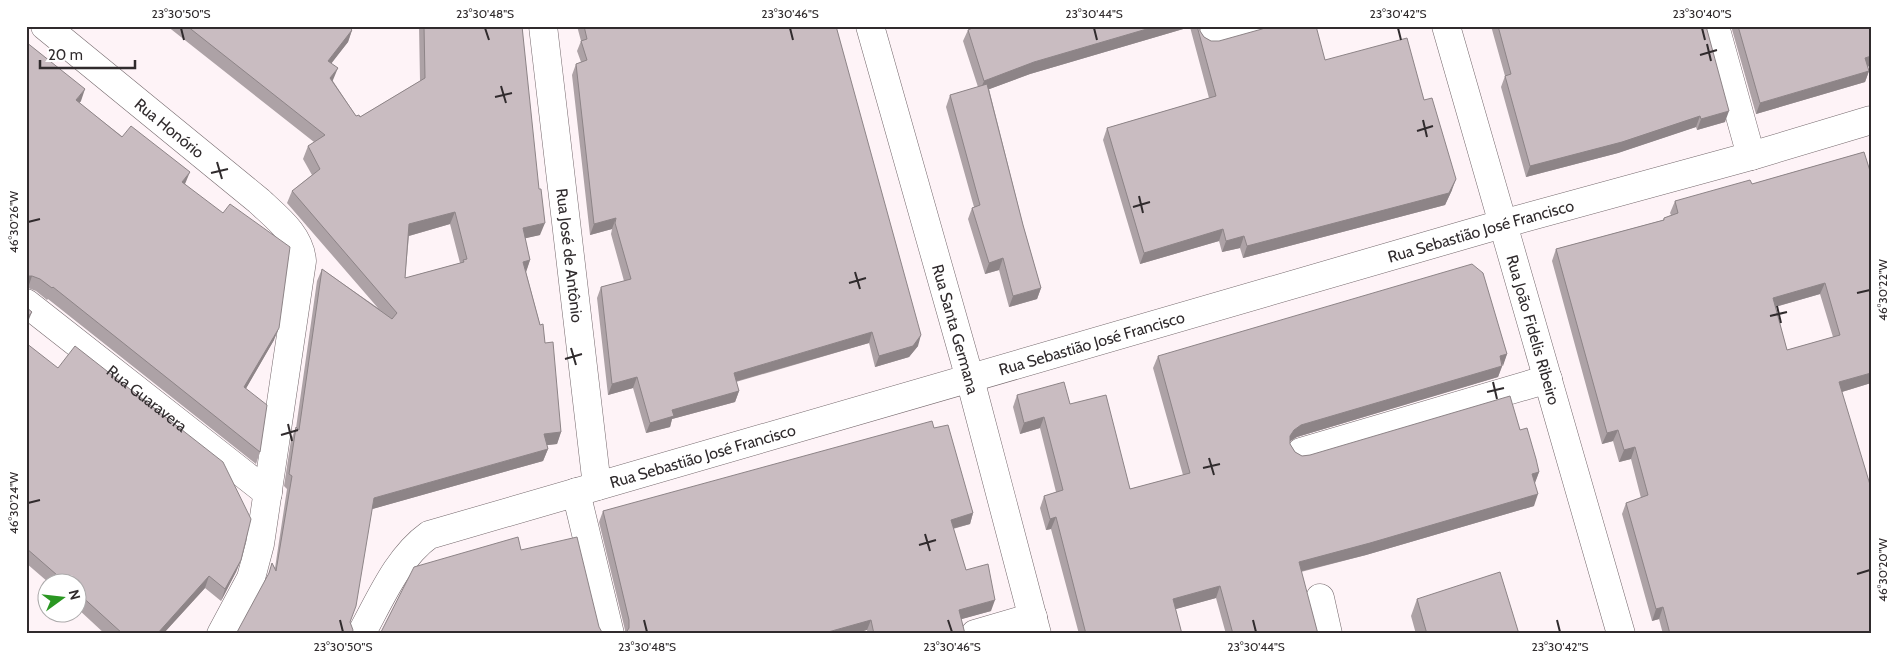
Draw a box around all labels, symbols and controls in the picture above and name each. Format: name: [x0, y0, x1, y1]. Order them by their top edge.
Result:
text: 23°30'50"S: [152, 6, 210, 21]
text: 23°30'48"S: [456, 6, 514, 21]
text: 23°30'46"S: [761, 6, 819, 21]
text: 23°30'44"S: [1065, 6, 1123, 21]
text: 23°30'42"S: [1369, 6, 1427, 21]
text: 23°30'40"S: [1672, 6, 1732, 21]
scale bar: [40, 38, 135, 70]
text: 20 m: [48, 46, 83, 64]
street label: Rua Honório: [131, 94, 208, 162]
street label: Rua José de Antônio: [553, 187, 587, 324]
text: 46°30'26"W: [6, 190, 21, 253]
street label: Rua Sebastião José Francisco: [1385, 195, 1576, 266]
street label: Rua João Fidelis Ribeiro: [1503, 252, 1564, 407]
text: 46°30'22"W: [1875, 258, 1890, 321]
street label: Rua Santa Germana: [928, 262, 983, 396]
street label: Rua Sebastião José Francisco: [996, 307, 1187, 379]
street label: Rua Guaravera: [103, 361, 191, 436]
street label: Rua Sebastião José Francisco: [608, 420, 798, 492]
text: 46°30'24"W: [6, 471, 21, 534]
text: 46°30'20"W: [1875, 537, 1890, 602]
north arrow: [38, 572, 88, 622]
text: N: [65, 588, 85, 602]
text: 23°30'50"S: [314, 639, 372, 654]
text: 23°30'48"S: [618, 639, 676, 654]
text: 23°30'46"S: [923, 639, 981, 654]
text: 23°30'44"S: [1227, 639, 1285, 654]
text: 23°30'42"S: [1531, 639, 1589, 654]

